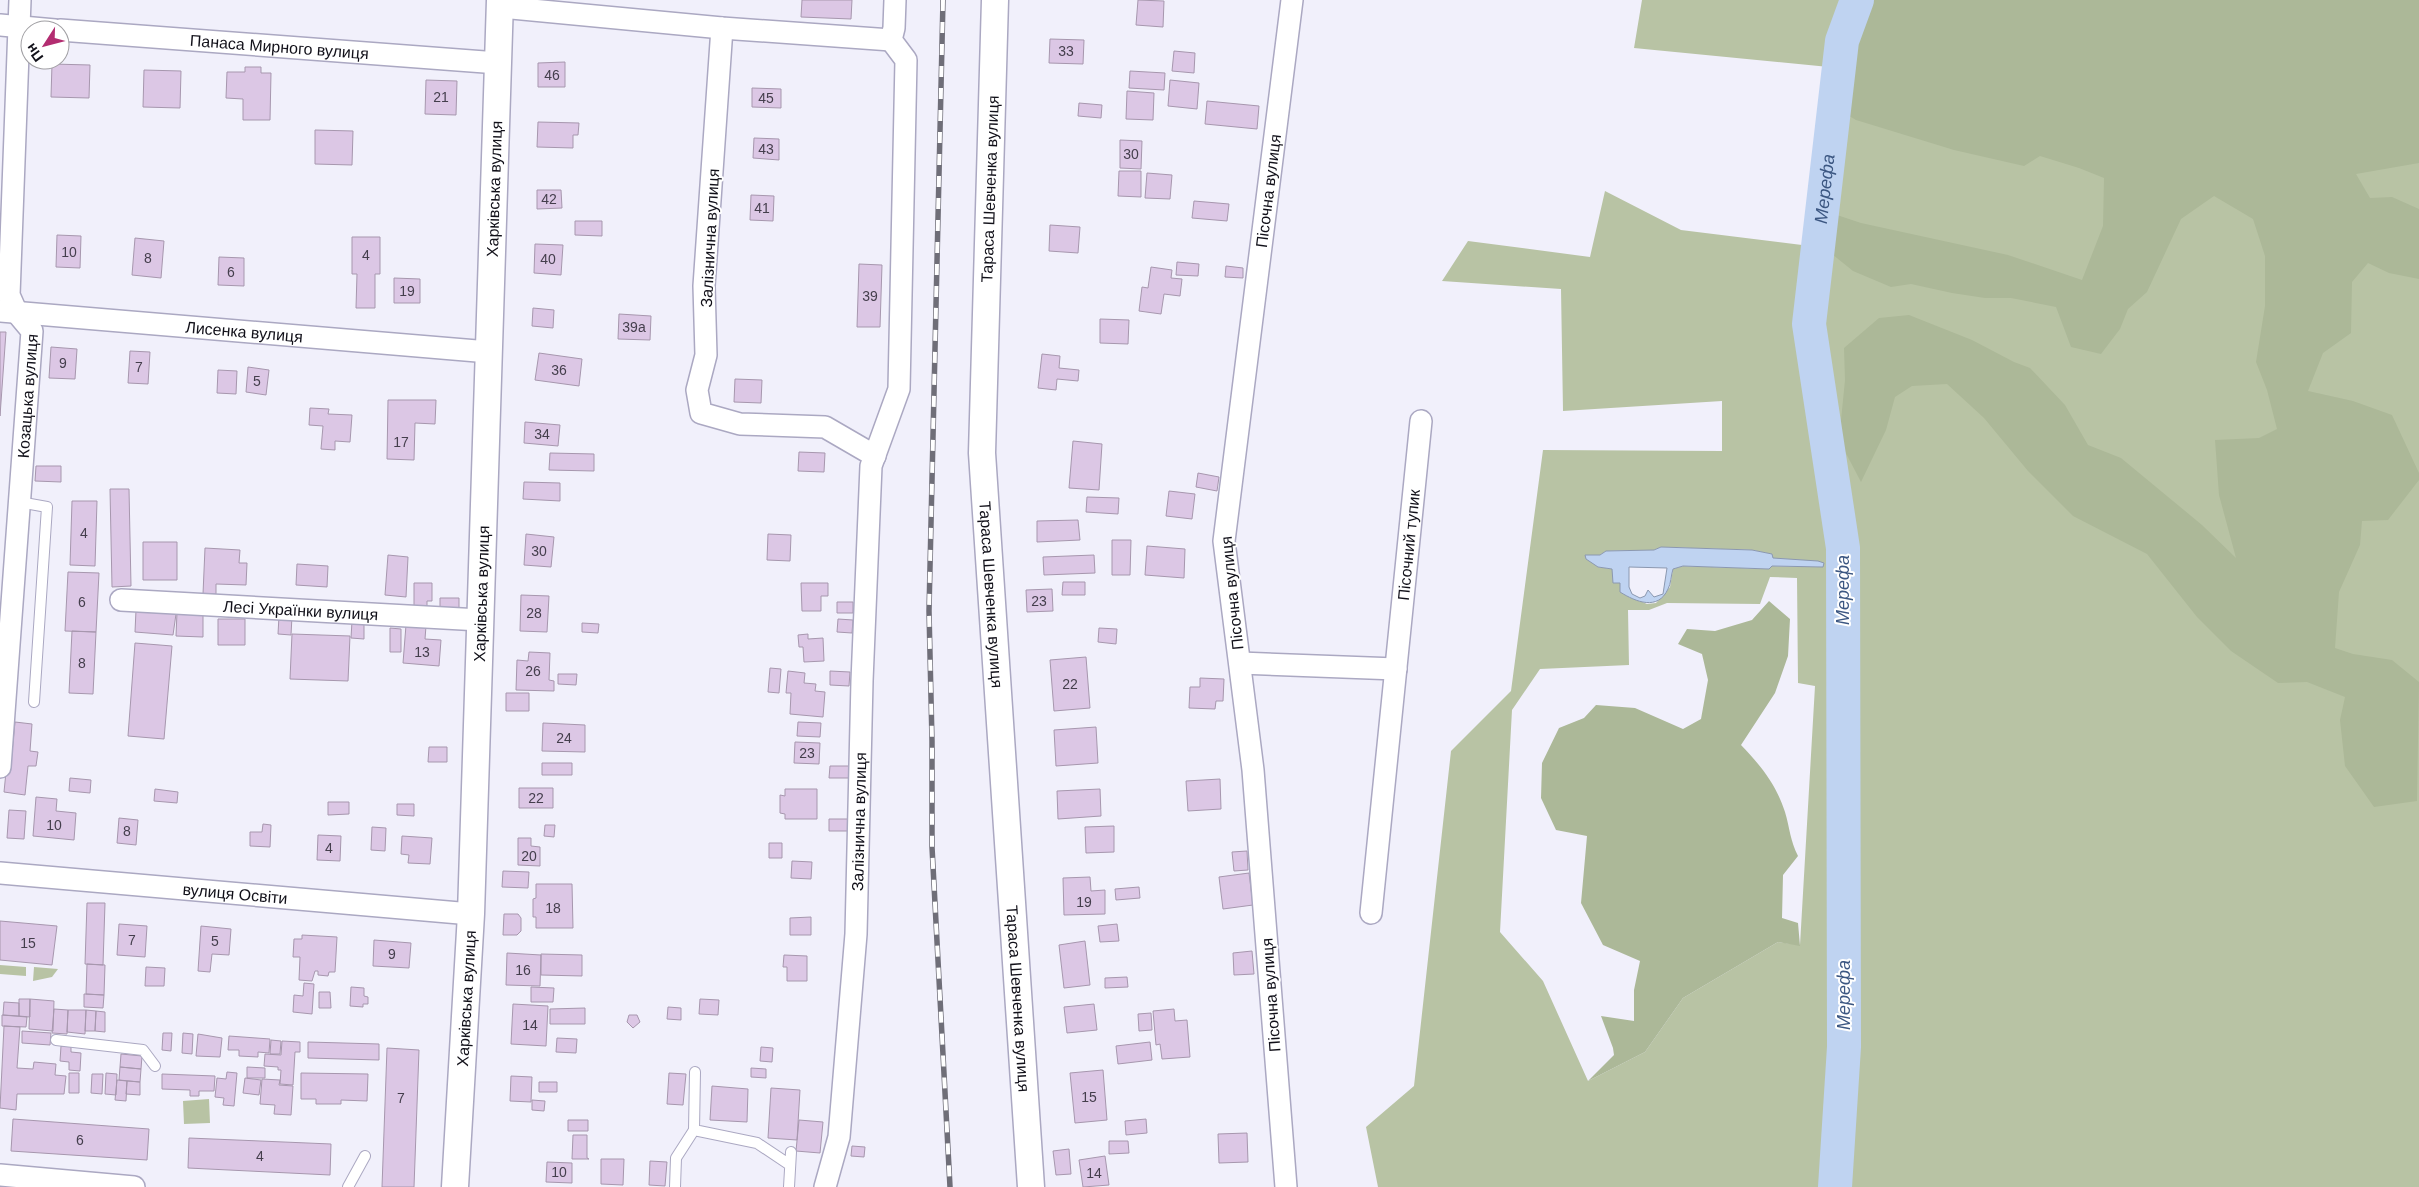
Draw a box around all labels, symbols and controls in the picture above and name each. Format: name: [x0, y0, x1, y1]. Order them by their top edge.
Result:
north arrow: [20, 20, 70, 70]
street label: Панаса Мирного вулиця: [189, 31, 369, 62]
text: Пн: [23, 40, 46, 65]
house number: 33: [1058, 43, 1074, 59]
house number: 46: [544, 67, 560, 83]
house number: 21: [433, 89, 449, 105]
house number: 45: [758, 90, 774, 106]
street label: Тараса Шевченка вулиця: [978, 95, 1002, 283]
street label: Харківська вулиця: [483, 120, 505, 257]
street label: Пісочна вулиця: [1252, 133, 1284, 249]
house number: 43: [758, 141, 774, 157]
house number: 30: [1123, 146, 1139, 162]
water label: Мерефа: [1811, 153, 1839, 225]
street label: Залізнична вулиця: [698, 168, 722, 308]
house number: 42: [541, 191, 557, 207]
house number: 41: [754, 200, 770, 216]
house number: 10: [61, 244, 77, 260]
house number: 4: [362, 247, 370, 263]
house number: 8: [144, 250, 152, 266]
house number: 40: [540, 251, 556, 267]
house number: 6: [227, 264, 235, 280]
house number: 19: [399, 283, 415, 299]
house number: 39: [862, 288, 878, 304]
street label: Лисенка вулиця: [185, 318, 304, 345]
house number: 39а: [622, 319, 646, 335]
street label: Козацька вулиця: [14, 333, 40, 459]
house number: 9: [59, 355, 67, 371]
house number: 7: [135, 359, 143, 375]
house number: 36: [551, 362, 567, 378]
house number: 5: [253, 373, 261, 389]
house number: 34: [534, 426, 550, 442]
house number: 17: [393, 434, 409, 450]
street label: Пісочний тупик: [1394, 488, 1423, 601]
street label: Тараса Шевченка вулиця: [977, 501, 1006, 688]
house number: 4: [80, 525, 88, 541]
street label: Харківська вулиця: [471, 525, 492, 662]
street label: Пісочна вулиця: [1218, 535, 1246, 651]
house number: 30: [531, 543, 547, 559]
water label: Мерефа: [1833, 555, 1853, 625]
house number: 23: [1031, 593, 1047, 609]
house number: 6: [78, 594, 86, 610]
street label: Лесі Українки вулиця: [223, 597, 379, 623]
house number: 28: [526, 605, 542, 621]
house number: 13: [414, 644, 430, 660]
house number: 8: [78, 655, 86, 671]
house number: 26: [525, 663, 541, 679]
house number: 22: [1062, 676, 1078, 692]
house number: 24: [556, 730, 572, 746]
house number: 23: [799, 745, 815, 761]
street label: Залізнична вулиця: [849, 752, 869, 891]
house number: 22: [528, 790, 544, 806]
house number: 10: [46, 817, 62, 833]
house number: 8: [123, 823, 131, 839]
house number: 4: [325, 840, 333, 856]
house number: 20: [521, 848, 537, 864]
street label: вулиця Освіти: [182, 880, 288, 906]
house number: 19: [1076, 894, 1092, 910]
house number: 18: [545, 900, 561, 916]
street label: Тараса Шевченка вулиця: [1004, 905, 1033, 1093]
street label: Харківська вулиця: [454, 930, 479, 1067]
house number: 7: [128, 932, 136, 948]
house number: 5: [211, 933, 219, 949]
house number: 15: [20, 935, 36, 951]
street label: Пісочна вулиця: [1259, 937, 1283, 1053]
house number: 9: [388, 946, 396, 962]
water label: Мерефа: [1834, 960, 1854, 1030]
house number: 16: [515, 962, 531, 978]
house number: 14: [522, 1017, 538, 1033]
house number: 15: [1081, 1089, 1097, 1105]
house number: 7: [397, 1090, 405, 1106]
house number: 6: [76, 1132, 84, 1148]
house number: 4: [256, 1148, 264, 1164]
house number: 10: [551, 1164, 567, 1180]
house number: 14: [1086, 1165, 1102, 1181]

